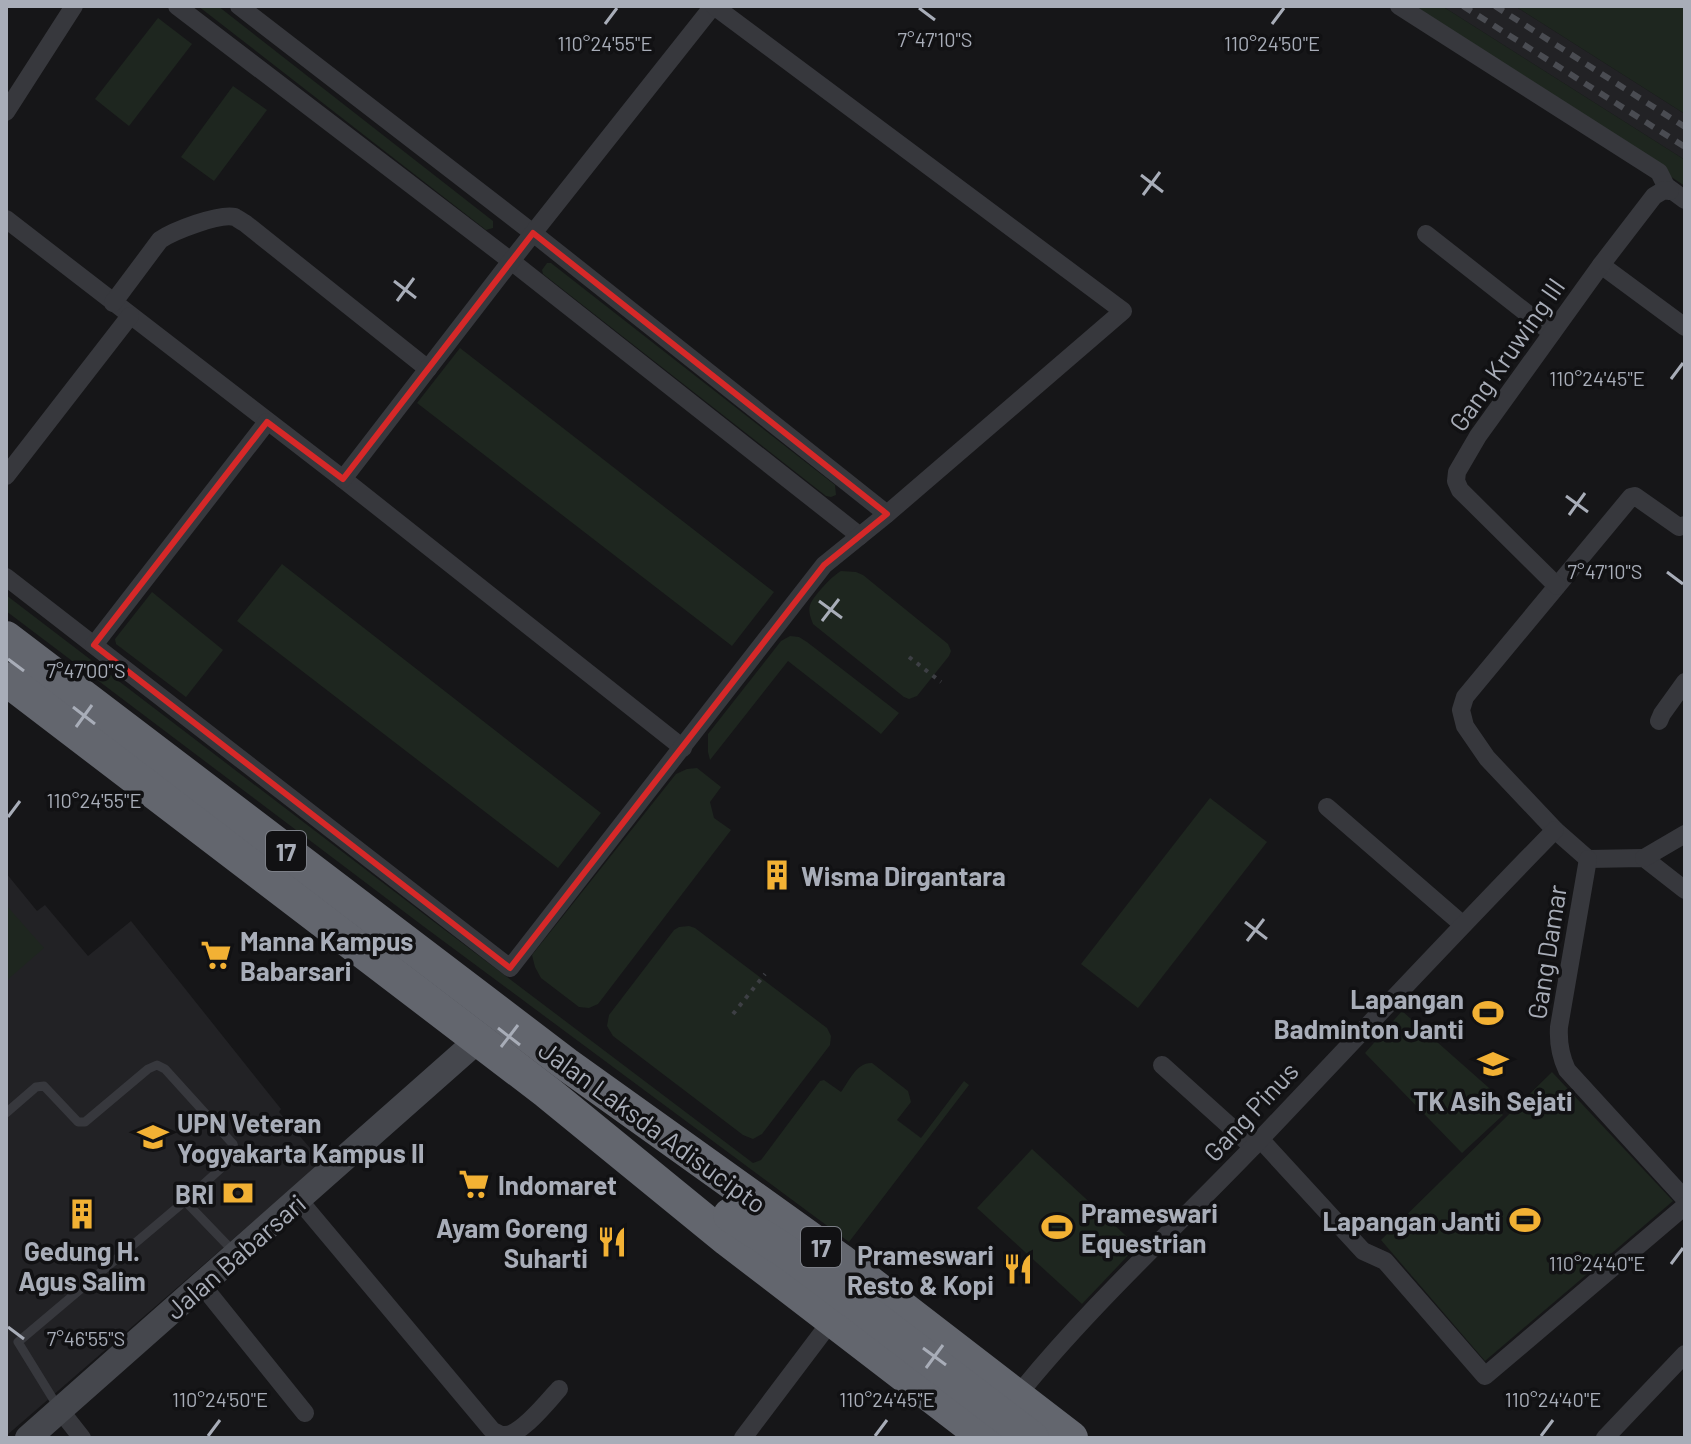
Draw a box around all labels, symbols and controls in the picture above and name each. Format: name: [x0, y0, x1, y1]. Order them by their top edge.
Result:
text: 7°47'10"S: [898, 27, 972, 51]
text: 110°24'55"E: [558, 31, 652, 55]
text: 110°24'50"E: [1224, 31, 1320, 55]
street label: Gang Kruwing III: [1442, 271, 1570, 437]
text: 110°24'45"E: [1549, 366, 1645, 390]
text: 7°47'10"S: [1568, 559, 1642, 583]
text: 7°47'00"S: [46, 658, 126, 682]
text: 110°24'55"E: [47, 788, 141, 812]
road number: 17: [266, 831, 306, 871]
building icon: Wisma Dirgantara: [760, 858, 794, 892]
place label: Wisma Dirgantara: [801, 860, 1006, 891]
street label: Gang Damar: [1520, 882, 1572, 1021]
place label: Manna Kampus Babarsari: [240, 925, 413, 986]
supermarket icon: Manna Kampus Babarsari: [199, 938, 233, 972]
place label: Lapangan Badminton Janti: [1274, 983, 1464, 1044]
sports icon: Lapangan Badminton Janti: [1471, 996, 1505, 1030]
street label: Jalan Laksda Adisucipto: [533, 1033, 773, 1219]
school or university icon: TK Asih Sejati: [1476, 1047, 1510, 1081]
street label: Gang Pinus: [1196, 1055, 1304, 1167]
place label: TK Asih Sejati: [1413, 1085, 1573, 1116]
place label: UPN Veteran Yogyakarta Kampus II: [177, 1107, 425, 1168]
school or university icon: UPN Veteran Yogyakarta Kampus II: [136, 1120, 170, 1154]
supermarket icon: Indomaret: [457, 1167, 491, 1201]
place label: Indomaret: [498, 1169, 617, 1200]
bank icon: BRI: [221, 1176, 255, 1210]
place label: BRI: [175, 1178, 214, 1209]
street label: Jalan Babarsari: [159, 1187, 311, 1325]
building icon: Gedung H. Agus Salim: [65, 1197, 99, 1231]
place label: Prameswari Equestrian: [1081, 1197, 1218, 1258]
sports icon: Lapangan Janti: [1508, 1203, 1542, 1237]
place label: Lapangan Janti: [1322, 1205, 1501, 1236]
sports icon: Prameswari Equestrian: [1040, 1210, 1074, 1244]
place label: Ayam Goreng Suharti: [436, 1212, 588, 1273]
restaurant icon: Ayam Goreng Suharti: [595, 1225, 629, 1259]
road number: 17: [801, 1227, 841, 1267]
place label: Gedung H. Agus Salim: [18, 1235, 146, 1296]
place label: Prameswari Resto & Kopi: [847, 1239, 994, 1300]
text: 110°24'40"E: [1549, 1251, 1645, 1275]
restaurant icon: Prameswari Resto & Kopi: [1001, 1252, 1035, 1286]
text: 7°46'55"S: [47, 1326, 125, 1350]
text: 110°24'50"E: [172, 1387, 268, 1411]
text: 110°24'45"E: [839, 1387, 935, 1411]
text: 110°24'40"E: [1505, 1387, 1601, 1411]

